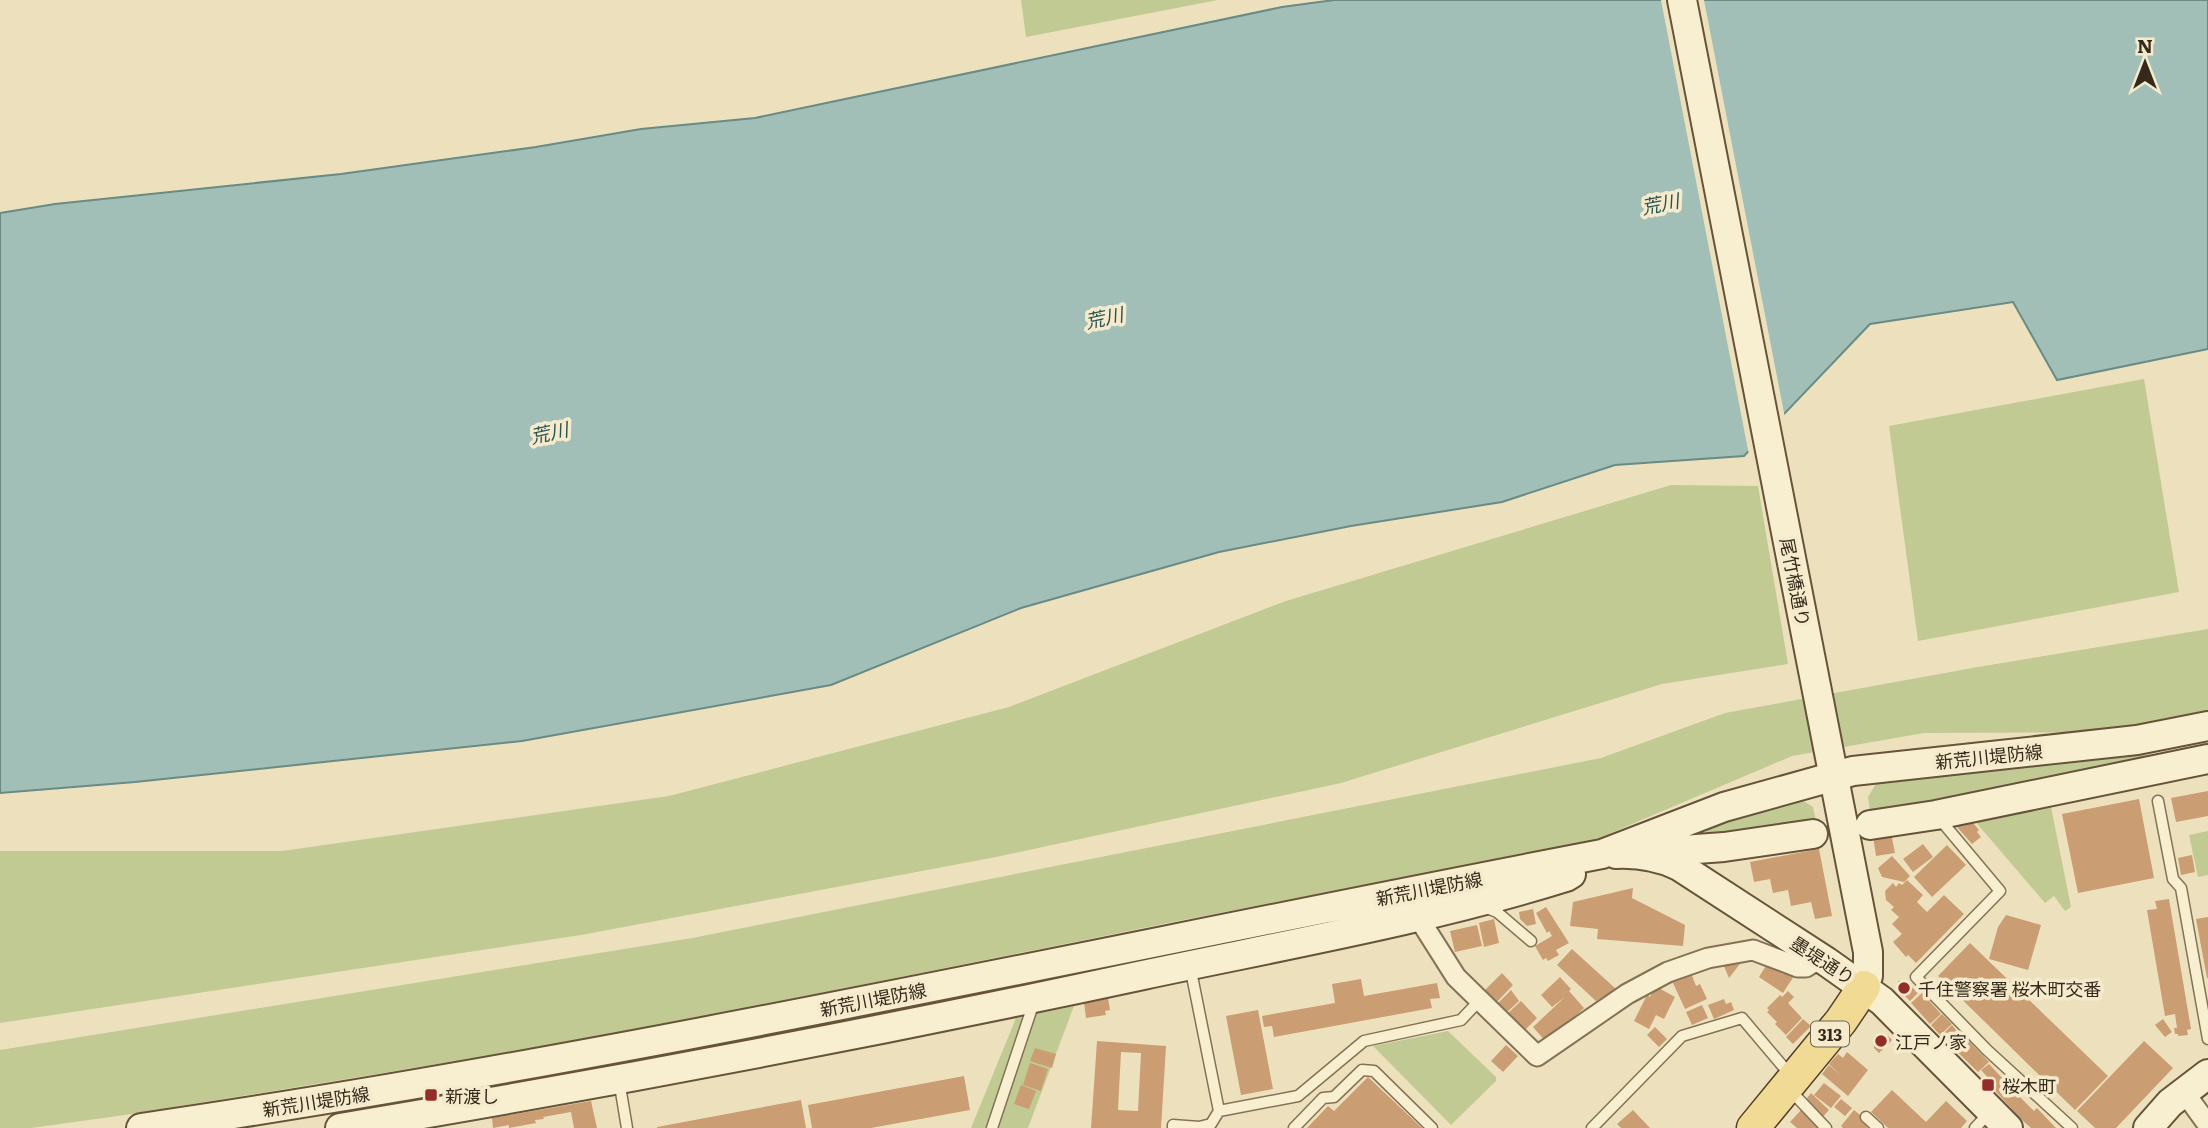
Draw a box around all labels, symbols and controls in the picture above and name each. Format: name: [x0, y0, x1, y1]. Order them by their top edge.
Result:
north arrow: [2110, 28, 2180, 98]
text: N: [2137, 31, 2153, 59]
water label: 荒川: [1639, 185, 1683, 220]
water label: 荒川: [1082, 299, 1127, 335]
water label: 荒川: [527, 414, 572, 450]
street label: 尾竹橋通り: [1774, 535, 1818, 629]
street label: 新荒川堤防線: [1934, 737, 2044, 775]
street label: 新荒川堤防線: [1373, 864, 1485, 912]
street label: 墨堤通り: [1785, 929, 1861, 991]
street label: 新荒川堤防線: [817, 975, 929, 1023]
place label: 千住警察署 桜木町交番: [1918, 975, 2102, 1002]
marker: 千住警察署 桜木町交番: [1896, 980, 1912, 996]
road number: 313: [1811, 1022, 1849, 1046]
place label: 江戸ノ家: [1895, 1028, 1967, 1055]
marker: 江戸ノ家: [1873, 1033, 1889, 1049]
place label: 桜木町: [2002, 1072, 2056, 1099]
marker: 桜木町: [1980, 1077, 1996, 1093]
street label: 新荒川堤防線: [261, 1079, 371, 1123]
place label: 新渡し: [445, 1082, 499, 1109]
marker: 新渡し: [423, 1087, 439, 1103]

